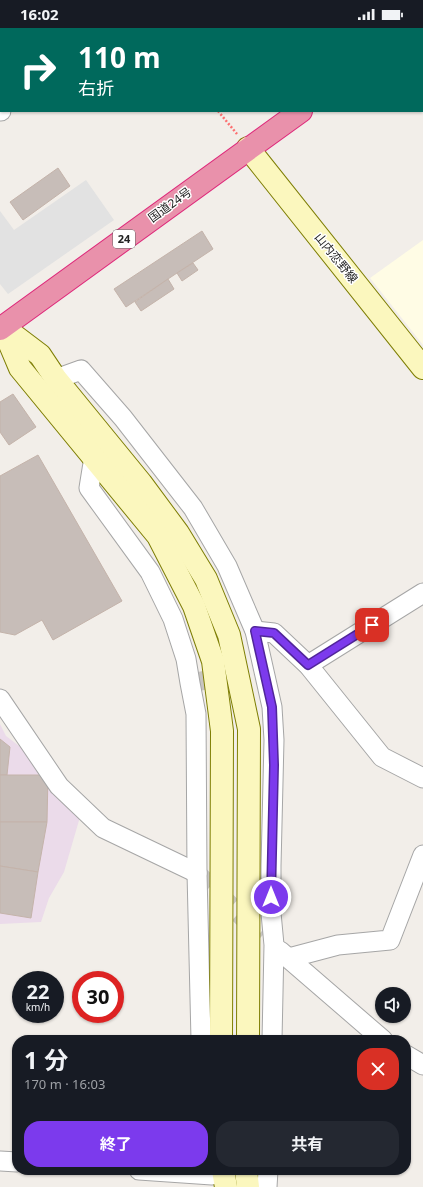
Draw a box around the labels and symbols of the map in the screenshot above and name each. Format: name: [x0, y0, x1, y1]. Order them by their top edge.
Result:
street label: 国道24号: [145, 183, 195, 226]
street label: 山内恋野線: [311, 229, 362, 286]
road number: 24: [113, 230, 135, 248]
pin: [355, 608, 389, 642]
position arrow: [250, 876, 292, 918]
speed limit sign: 30: [72, 971, 124, 1023]

